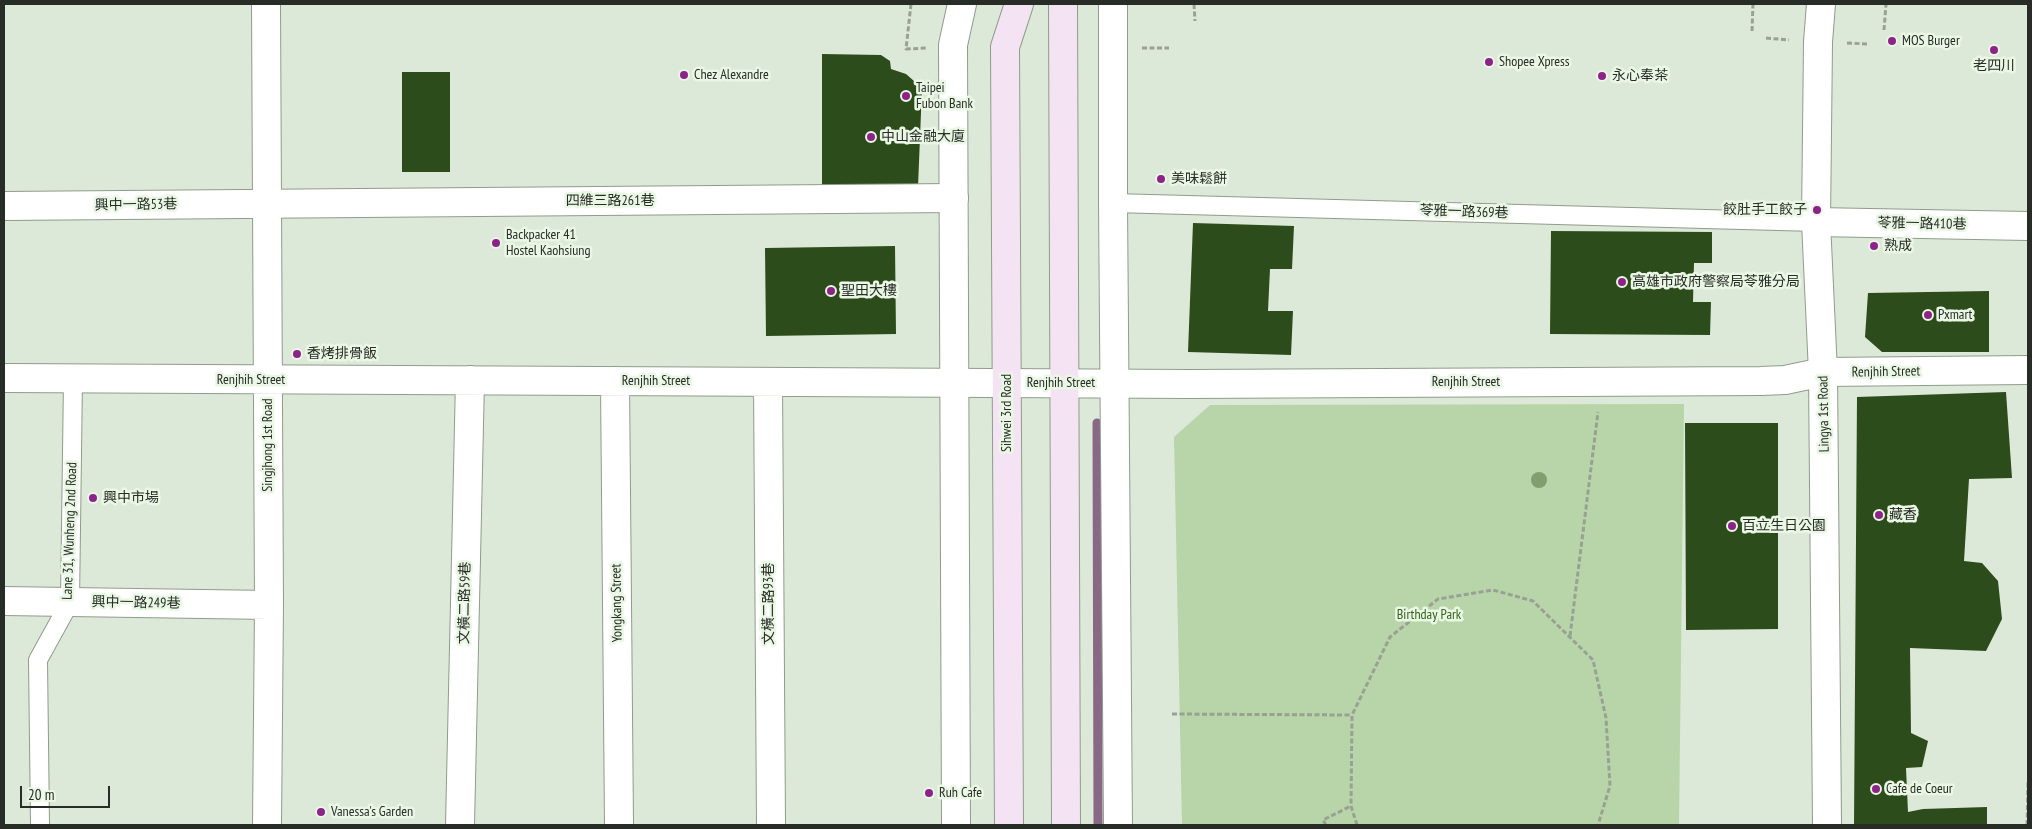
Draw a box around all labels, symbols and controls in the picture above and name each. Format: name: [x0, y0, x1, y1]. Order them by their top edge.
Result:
place label: MOS Burger: [1902, 33, 1960, 49]
marker: MOS Burger: [1886, 35, 1898, 47]
marker: 老四川: [1988, 44, 2000, 56]
place label: Shopee Xpress: [1499, 54, 1570, 70]
marker: Shopee Xpress: [1483, 56, 1495, 68]
place label: 老四川: [1973, 58, 2015, 74]
place label: Chez Alexandre: [694, 67, 769, 83]
place label: 永心奉茶: [1612, 68, 1668, 84]
marker: Chez Alexandre: [678, 69, 690, 81]
marker: 永心奉茶: [1596, 70, 1608, 82]
place label: Taipei Fubon Bank: [916, 80, 973, 112]
marker: Taipei Fubon Bank: [900, 90, 912, 102]
place label: 中山金融大廈: [881, 129, 965, 145]
marker: 中山金融大廈: [865, 131, 877, 143]
place label: 美味鬆餅: [1171, 171, 1227, 187]
marker: 美味鬆餅: [1155, 173, 1167, 185]
street label: 四維三路261巷: [566, 193, 654, 209]
street label: 興中一路53巷: [95, 196, 177, 214]
street label: 苓雅一路369巷: [1419, 202, 1509, 222]
place label: 餃肚手工餃子: [1723, 202, 1807, 218]
marker: 餃肚手工餃子: [1811, 204, 1823, 216]
street label: 苓雅一路410巷: [1877, 215, 1967, 233]
place label: Backpacker 41 Hostel Kaohsiung: [506, 227, 590, 260]
marker: Backpacker 41 Hostel Kaohsiung: [490, 237, 502, 249]
place label: 熟成: [1884, 238, 1912, 254]
marker: 熟成: [1868, 240, 1880, 252]
place label: 高雄市政府警察局苓雅分局: [1632, 274, 1800, 290]
marker: 高雄市政府警察局苓雅分局: [1616, 276, 1628, 288]
place label: 聖田大樓: [841, 283, 897, 299]
marker: 聖田大樓: [825, 285, 837, 297]
place label: Pxmart: [1938, 307, 1972, 323]
marker: Pxmart: [1922, 309, 1934, 321]
place label: 香烤排骨飯: [307, 346, 377, 362]
marker: 香烤排骨飯: [291, 348, 303, 360]
street label: Renjhih Street: [1852, 363, 1920, 381]
street label: Renjhih Street: [217, 372, 285, 388]
street label: Renjhih Street: [622, 373, 690, 389]
street label: Sihwei 3rd Road: [999, 374, 1015, 452]
street label: Renjhih Street: [1432, 374, 1500, 390]
street label: Renjhih Street: [1027, 375, 1095, 391]
street label: Lingya 1st Road: [1815, 376, 1833, 452]
street label: Singjhong 1st Road: [260, 398, 276, 492]
street label: Lane 31, Wunheng 2nd Road: [59, 462, 81, 600]
place label: 興中市場: [103, 490, 159, 506]
marker: 興中市場: [87, 492, 99, 504]
place label: 藏香: [1889, 507, 1917, 523]
marker: 藏香: [1873, 509, 1885, 521]
place label: 百立生日公園: [1742, 518, 1826, 534]
marker: 百立生日公園: [1726, 520, 1738, 532]
street label: 文橫二路59巷: [456, 562, 474, 644]
street label: Yongkang Street: [608, 563, 626, 643]
street label: 文橫二路93巷: [761, 563, 777, 645]
street label: 興中一路249巷: [91, 594, 181, 612]
park label: Birthday Park: [1397, 607, 1461, 623]
scale bar: [22, 776, 112, 808]
place label: Cafe de Coeur: [1886, 781, 1953, 797]
marker: Cafe de Coeur: [1870, 783, 1882, 795]
text: 20 m: [28, 785, 54, 804]
place label: Ruh Cafe: [939, 785, 982, 801]
marker: Ruh Cafe: [923, 787, 935, 799]
place label: Vanessa's Garden: [331, 804, 413, 820]
marker: Vanessa's Garden: [315, 806, 327, 818]

